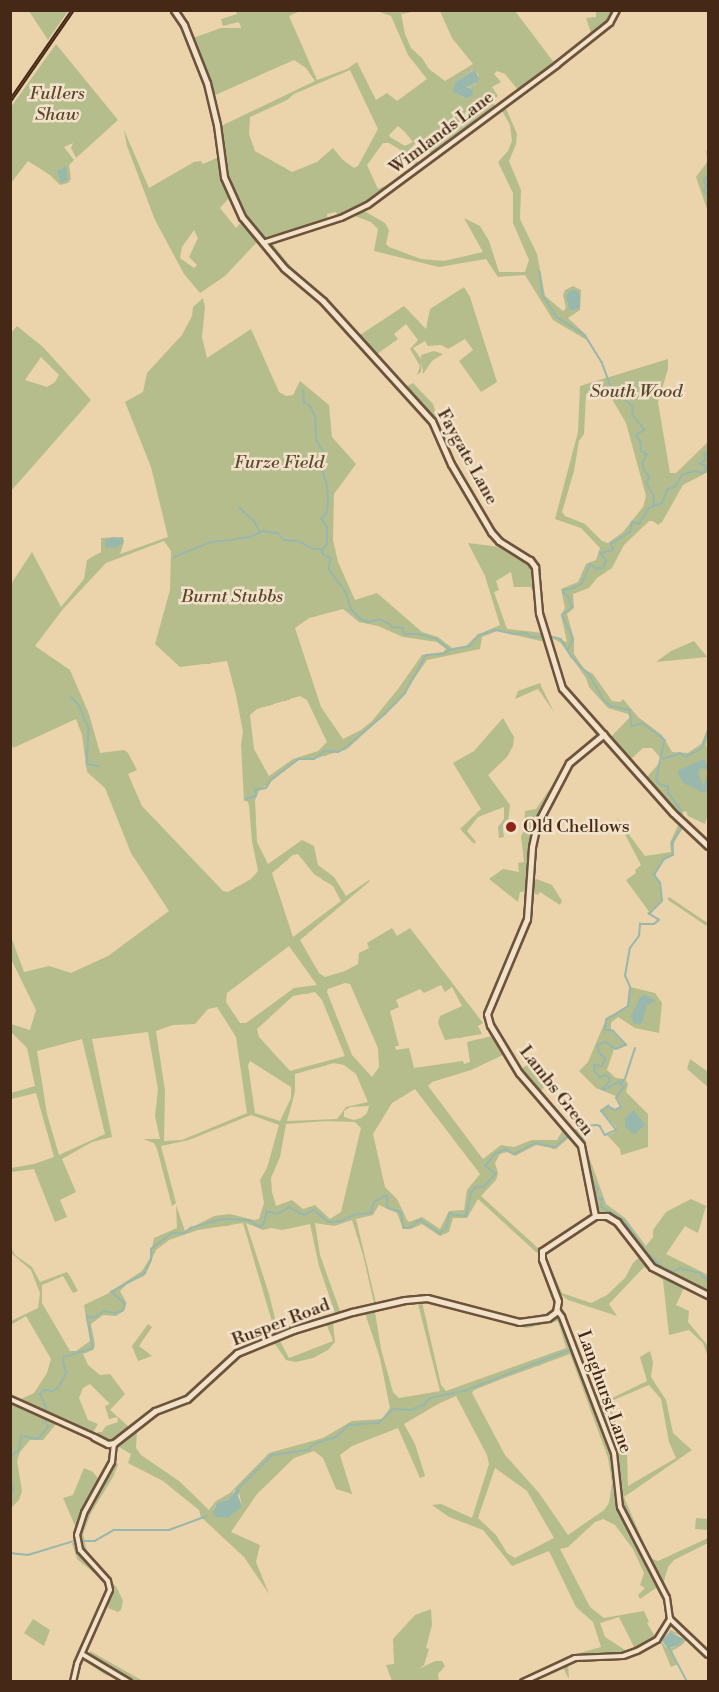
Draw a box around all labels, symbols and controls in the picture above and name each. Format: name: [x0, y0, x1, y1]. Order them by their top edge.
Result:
park label: Fullers Shaw: [29, 84, 85, 127]
street label: Wimlands Lane: [386, 87, 498, 179]
park label: South Wood: [590, 381, 682, 403]
street label: Faygate Lane: [432, 405, 502, 509]
park label: Furze Field: [234, 452, 324, 474]
park label: Burnt Stubbs: [181, 586, 283, 608]
place label: Old Chellows: [523, 816, 630, 838]
marker: Old Chellows: [504, 820, 518, 834]
street label: Lambs Green: [514, 1042, 598, 1140]
street label: Rusper Road: [229, 1294, 333, 1352]
street label: Langhurst Lane: [572, 1328, 636, 1456]

